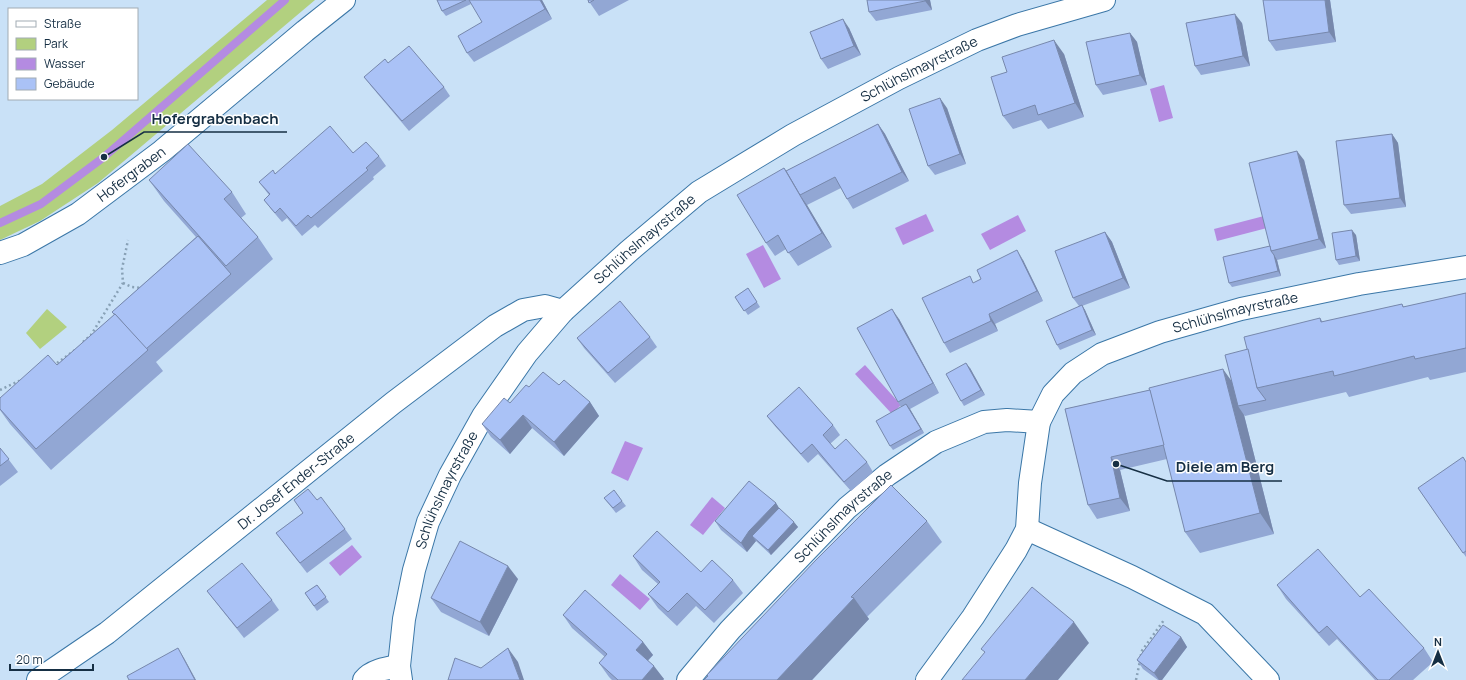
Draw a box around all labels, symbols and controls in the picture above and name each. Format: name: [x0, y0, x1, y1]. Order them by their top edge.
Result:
legend: [8, 8, 138, 100]
text: Straße: [44, 15, 81, 32]
street label: Schlühslmayrstraße: [857, 31, 981, 106]
text: Park: [44, 35, 69, 52]
text: Wasser: [44, 55, 86, 72]
text: Gebäude: [44, 75, 95, 92]
callout: Hofergrabenbach: [144, 105, 287, 132]
text: Hofergrabenbach: [151, 108, 279, 129]
street label: Hofergraben: [93, 142, 169, 206]
street label: Schlühslmayrstraße: [589, 189, 699, 288]
street label: Schlühslmayrstraße: [1170, 287, 1300, 337]
street label: Schlühslmayrstraße: [411, 427, 482, 551]
street label: Dr. Josef Ender-Straße: [233, 428, 358, 533]
callout: Diele am Berg: [1167, 454, 1282, 481]
text: Diele am Berg: [1176, 456, 1274, 477]
street label: Schlühslmayrstraße: [789, 464, 896, 567]
north arrow: [1418, 632, 1458, 672]
text: N: [1434, 634, 1442, 649]
scale bar: [10, 646, 93, 672]
text: 20 m: [16, 651, 43, 668]

